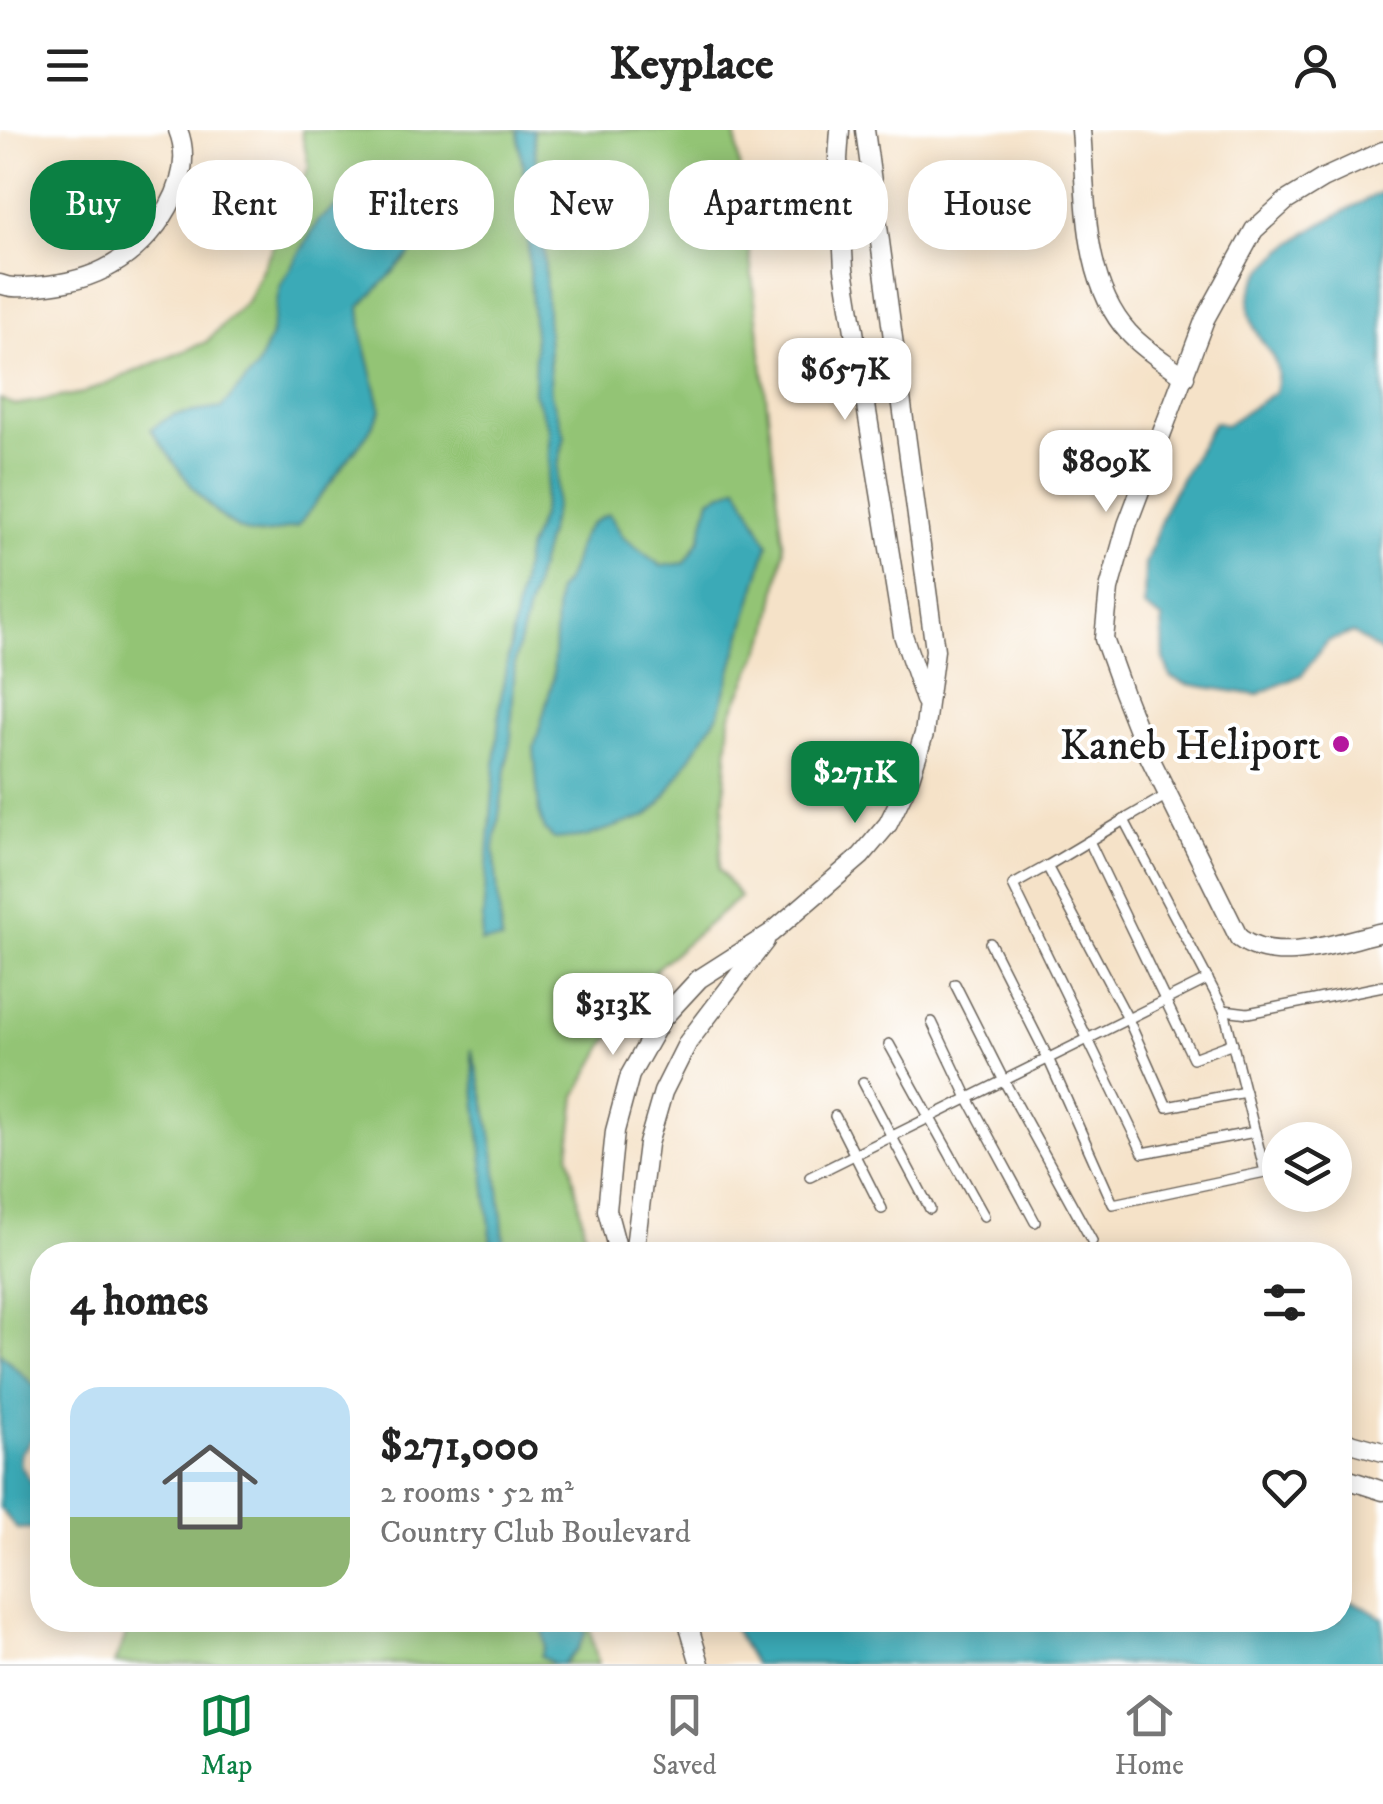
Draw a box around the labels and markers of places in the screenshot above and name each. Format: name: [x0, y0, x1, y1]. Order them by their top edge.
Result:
pin: $657K: [775, 338, 915, 423]
pin: $809K: [1036, 430, 1176, 515]
place label: Kaneb Heliport: [1060, 721, 1321, 773]
marker: Kaneb Heliport: [1330, 733, 1352, 755]
pin: $271K: [785, 741, 925, 826]
pin: $313K: [543, 973, 683, 1058]

